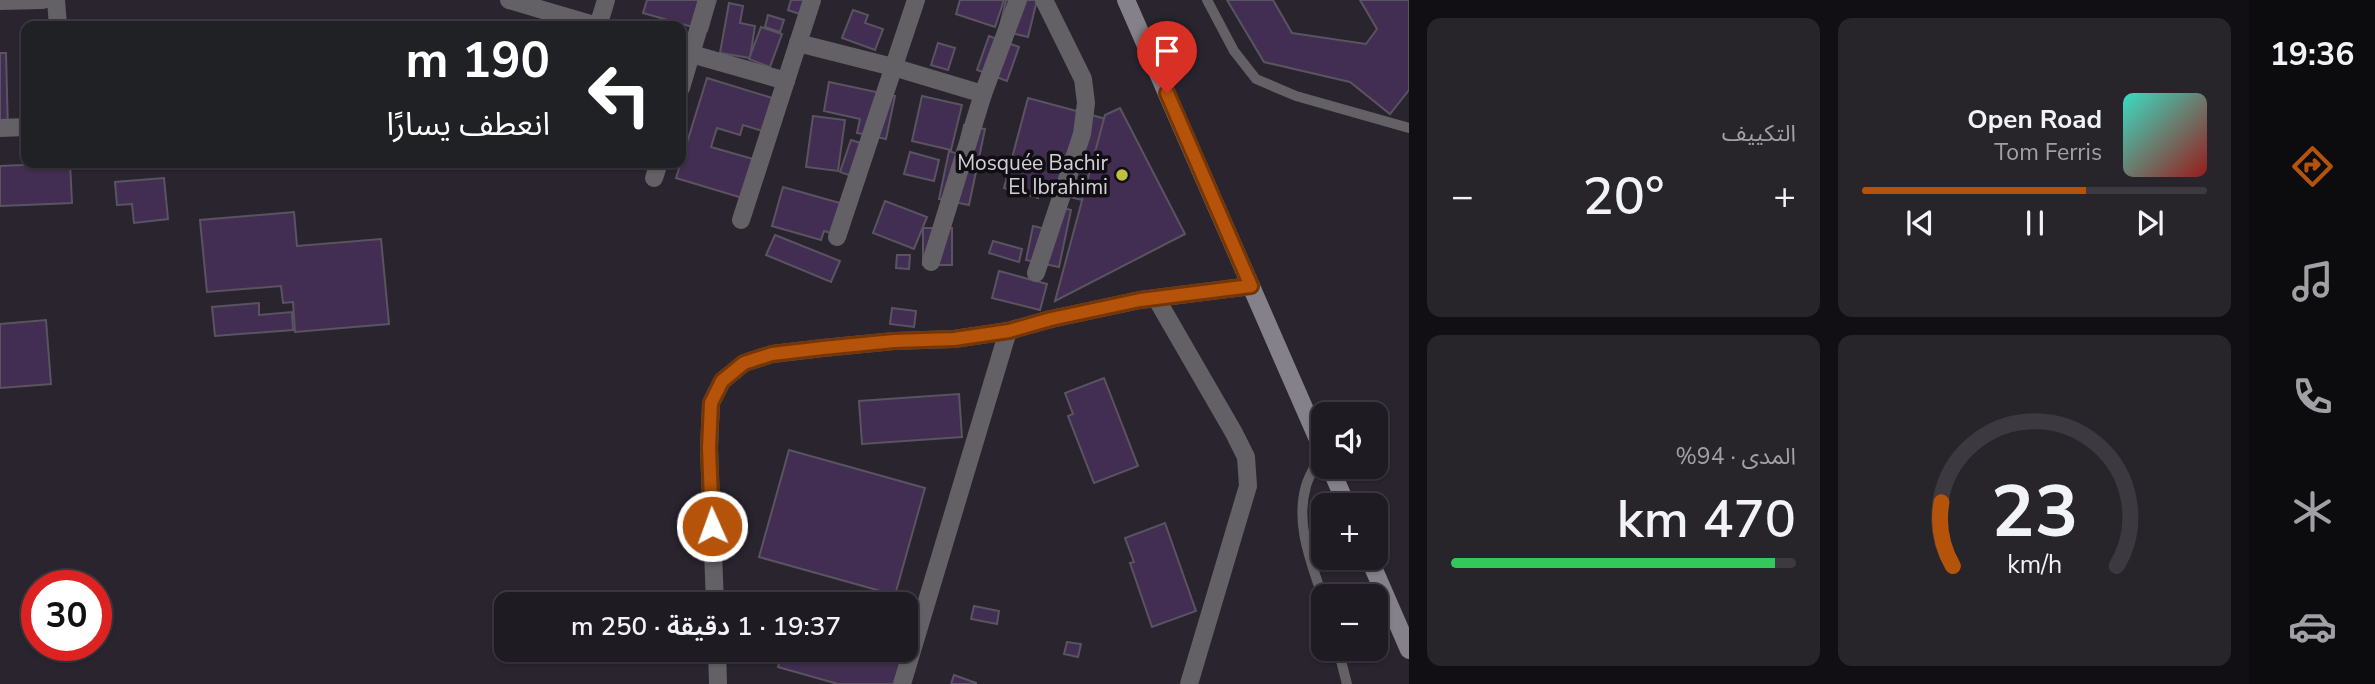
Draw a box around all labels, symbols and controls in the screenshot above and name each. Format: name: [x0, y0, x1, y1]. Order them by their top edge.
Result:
pin: [1137, 21, 1197, 93]
text: 190 m: [406, 27, 550, 94]
icon: arrive: [1148, 32, 1186, 70]
text: 19:36: [2270, 33, 2354, 76]
icon: left: [574, 49, 665, 140]
text: Open Road: [1967, 102, 2102, 137]
text: انعطف يسارًا: [386, 103, 550, 146]
text: التكييف: [1722, 118, 1796, 149]
text: Tom Ferris: [1994, 137, 2102, 168]
icon: directions: [2288, 142, 2337, 191]
place label: Mosquée Bachir El Ibrahimi: [957, 149, 1108, 201]
text: 20°: [1583, 161, 1664, 232]
marker: Mosquée Bachir El Ibrahimi: [1114, 167, 1130, 183]
text: −: [1451, 171, 1474, 222]
text: +: [1773, 171, 1796, 222]
icon: previous: [1901, 204, 1939, 242]
icon: pause: [2016, 204, 2054, 242]
icon: next: [2131, 204, 2169, 242]
icon: music: [2288, 257, 2337, 306]
icon: phone: [2288, 372, 2337, 421]
map controls: [1311, 402, 1388, 661]
button: sound: [1311, 402, 1388, 479]
text: المدى · 94%: [1675, 441, 1796, 472]
text: 23: [1991, 463, 2078, 563]
text: 470 km: [1617, 484, 1796, 555]
icon: climate: [2288, 487, 2337, 536]
position arrow: [675, 489, 749, 563]
button: +: [1311, 493, 1388, 570]
text: km/h: [2007, 548, 2062, 582]
speed limit sign: 30: [21, 570, 112, 661]
button: −: [1311, 584, 1388, 661]
icon: car: [2288, 602, 2337, 651]
text: 19:37 · 1 دقيقة · 250 m: [571, 609, 841, 644]

